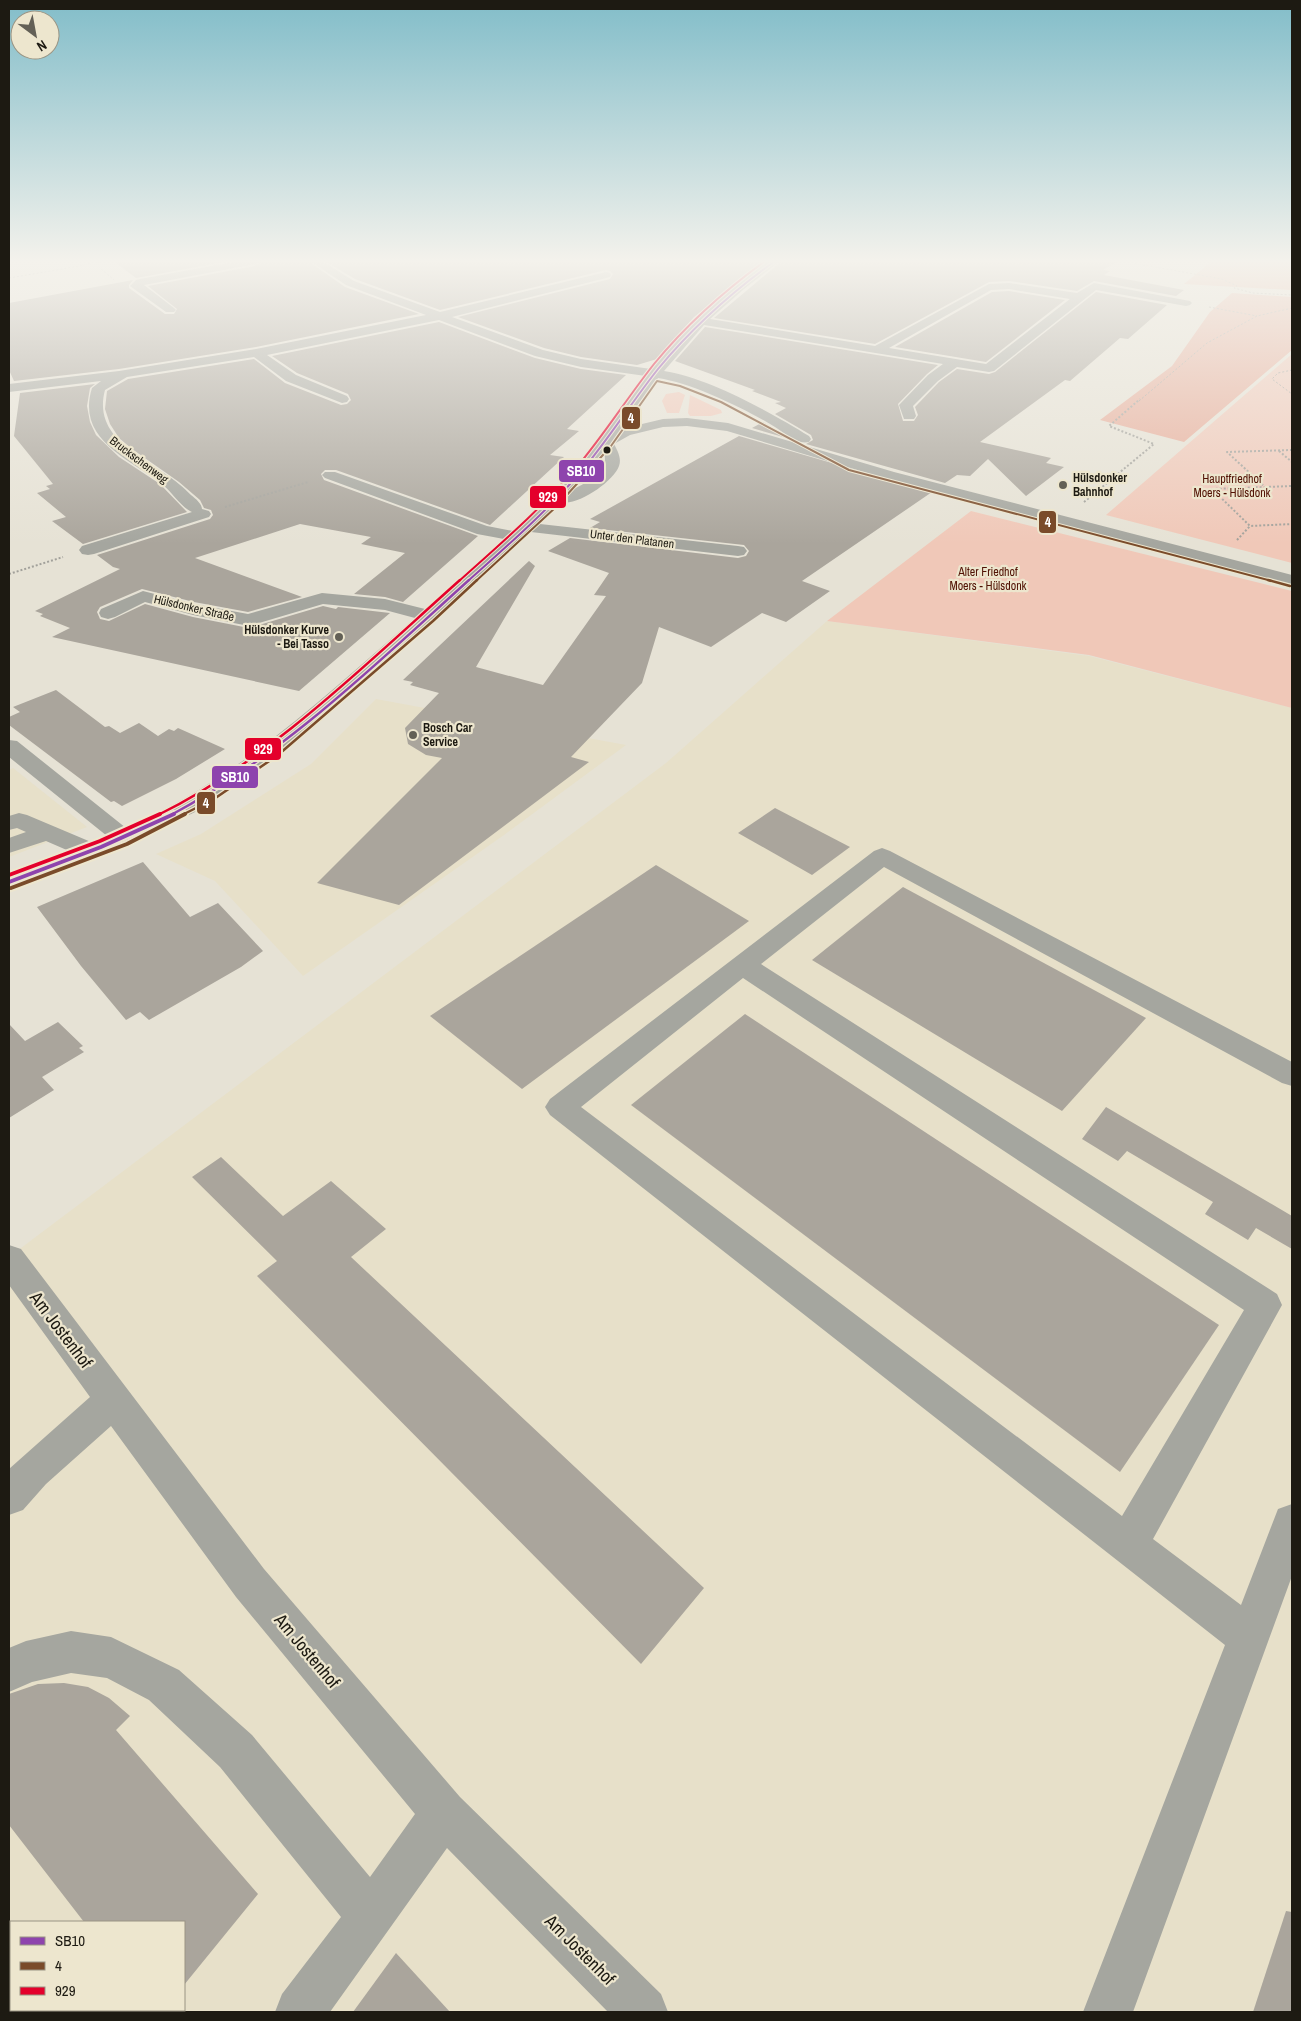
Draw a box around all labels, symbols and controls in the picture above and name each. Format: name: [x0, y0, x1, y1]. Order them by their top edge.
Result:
north arrow: [10, 10, 60, 60]
text: N: [34, 36, 50, 56]
line badge: 4: [621, 406, 641, 430]
text: 4: [628, 409, 635, 427]
street label: Bruckschenweg: [106, 433, 172, 488]
unlabelled marker: [602, 445, 612, 455]
line badge: SB10: [558, 459, 605, 483]
text: SB10: [567, 462, 595, 480]
place label: Hülsdonker Bahnhof: [1073, 470, 1127, 500]
park label: Hauptfriedhof Moers - Hülsdonk: [1193, 471, 1271, 501]
marker: Hülsdonker Bahnhof: [1057, 479, 1069, 491]
line badge: 929: [529, 485, 567, 509]
text: 929: [538, 488, 558, 506]
line badge: 4: [1038, 510, 1057, 534]
text: 4: [1045, 513, 1052, 531]
street label: Unter den Platanen: [589, 526, 675, 552]
park label: Alter Friedhof Moers - Hülsdonk: [949, 564, 1027, 594]
street label: Hülsdonker Straße: [152, 591, 236, 625]
place label: Hülsdonker Kurve - Bei Tasso: [244, 622, 330, 652]
marker: Hülsdonker Kurve - Bei Tasso: [333, 631, 345, 643]
place label: Bosch Car Service: [423, 720, 472, 750]
marker: Bosch Car Service: [407, 729, 419, 741]
line badge: 929: [244, 737, 282, 761]
text: 929: [253, 740, 273, 758]
line badge: SB10: [211, 765, 259, 789]
text: SB10: [221, 768, 249, 786]
line badge: 4: [196, 791, 216, 815]
text: 4: [203, 794, 210, 812]
street label: Am Jostenhof: [24, 1285, 99, 1374]
street label: Am Jostenhof: [268, 1607, 347, 1694]
street label: Am Jostenhof: [539, 1908, 622, 1991]
legend: [10, 1921, 185, 2011]
text: SB10: [55, 1930, 85, 1951]
text: 4: [55, 1955, 62, 1976]
text: 929: [55, 1980, 76, 2001]

